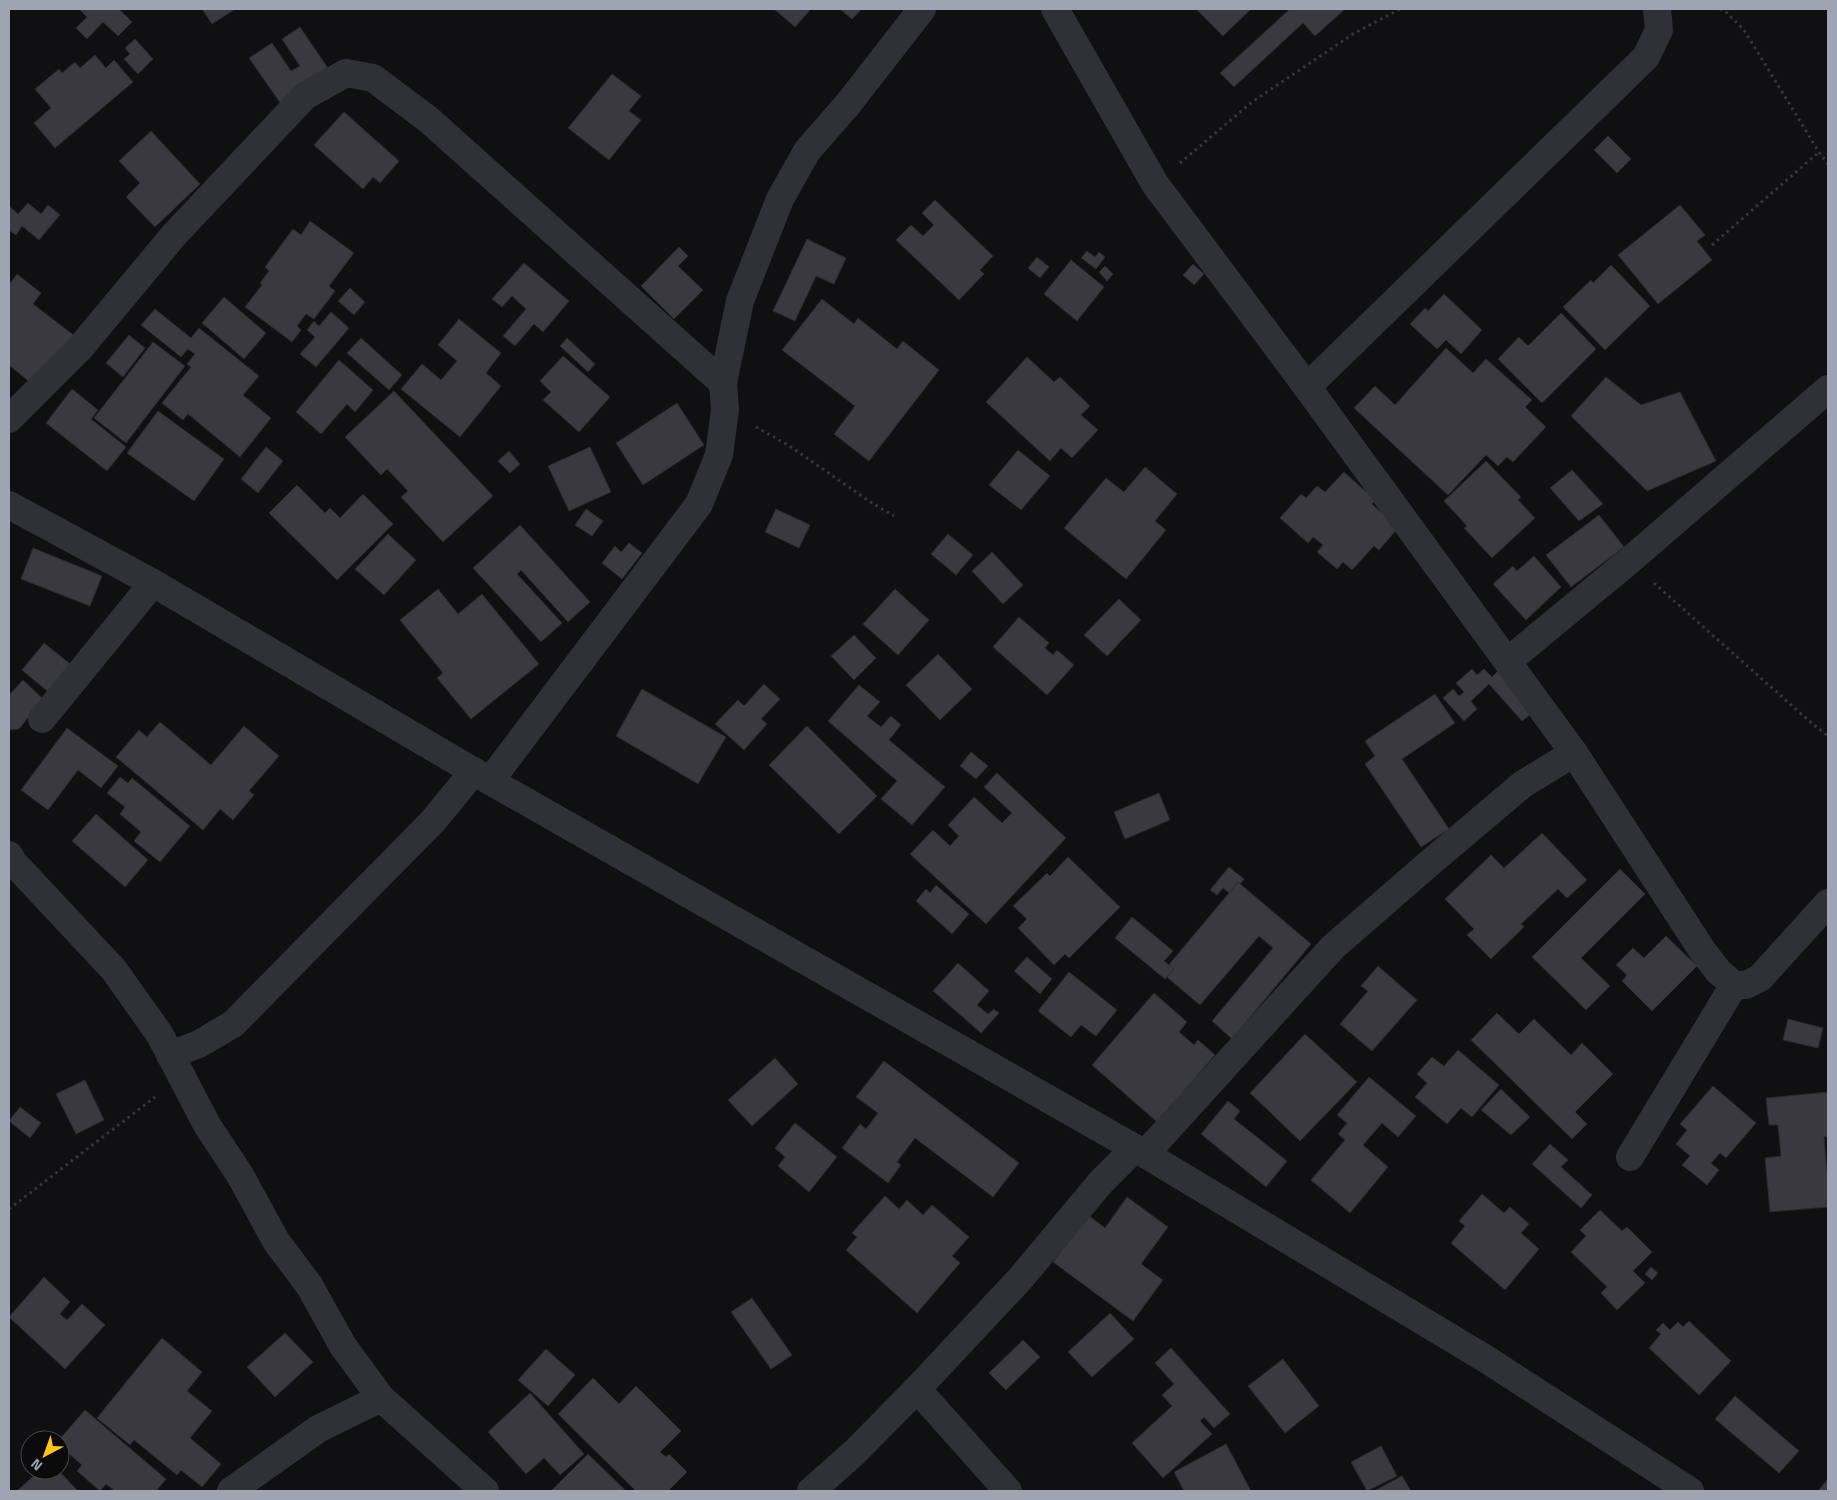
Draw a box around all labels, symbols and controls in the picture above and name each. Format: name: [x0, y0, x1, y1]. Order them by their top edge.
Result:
north arrow: [20, 1430, 70, 1480]
text: N: [26, 1454, 47, 1476]

